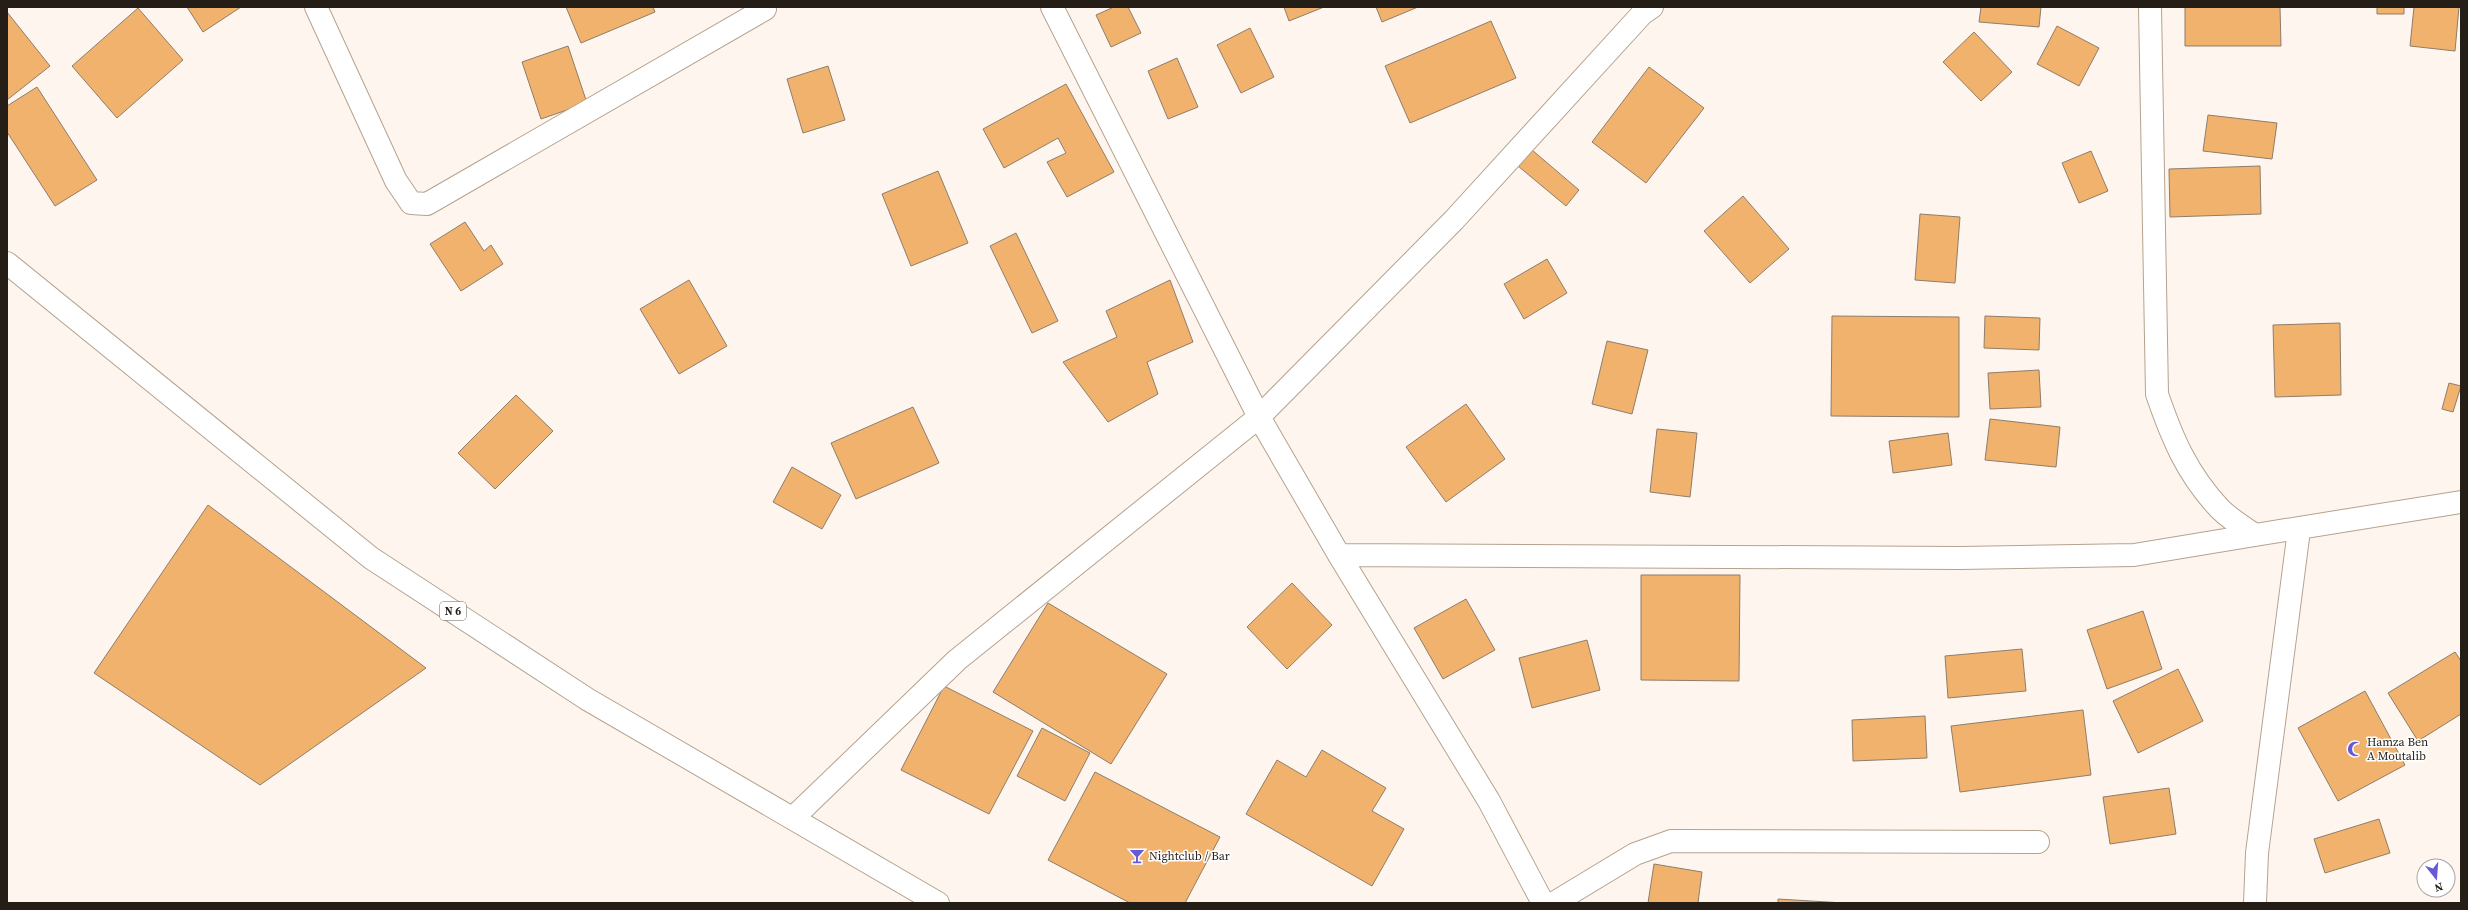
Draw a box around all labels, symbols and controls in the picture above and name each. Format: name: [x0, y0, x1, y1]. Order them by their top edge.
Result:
road number: N 6: [440, 602, 466, 620]
place label: Hamza Ben A Moutalib: [2367, 734, 2428, 764]
mosque icon: Hamza Ben A Moutalib: [2346, 740, 2364, 758]
bar icon: Nightclub / Bar: [1128, 847, 1146, 865]
place label: Nightclub / Bar: [1149, 848, 1230, 864]
north arrow: [2416, 858, 2456, 898]
text: N: [2433, 879, 2445, 895]

